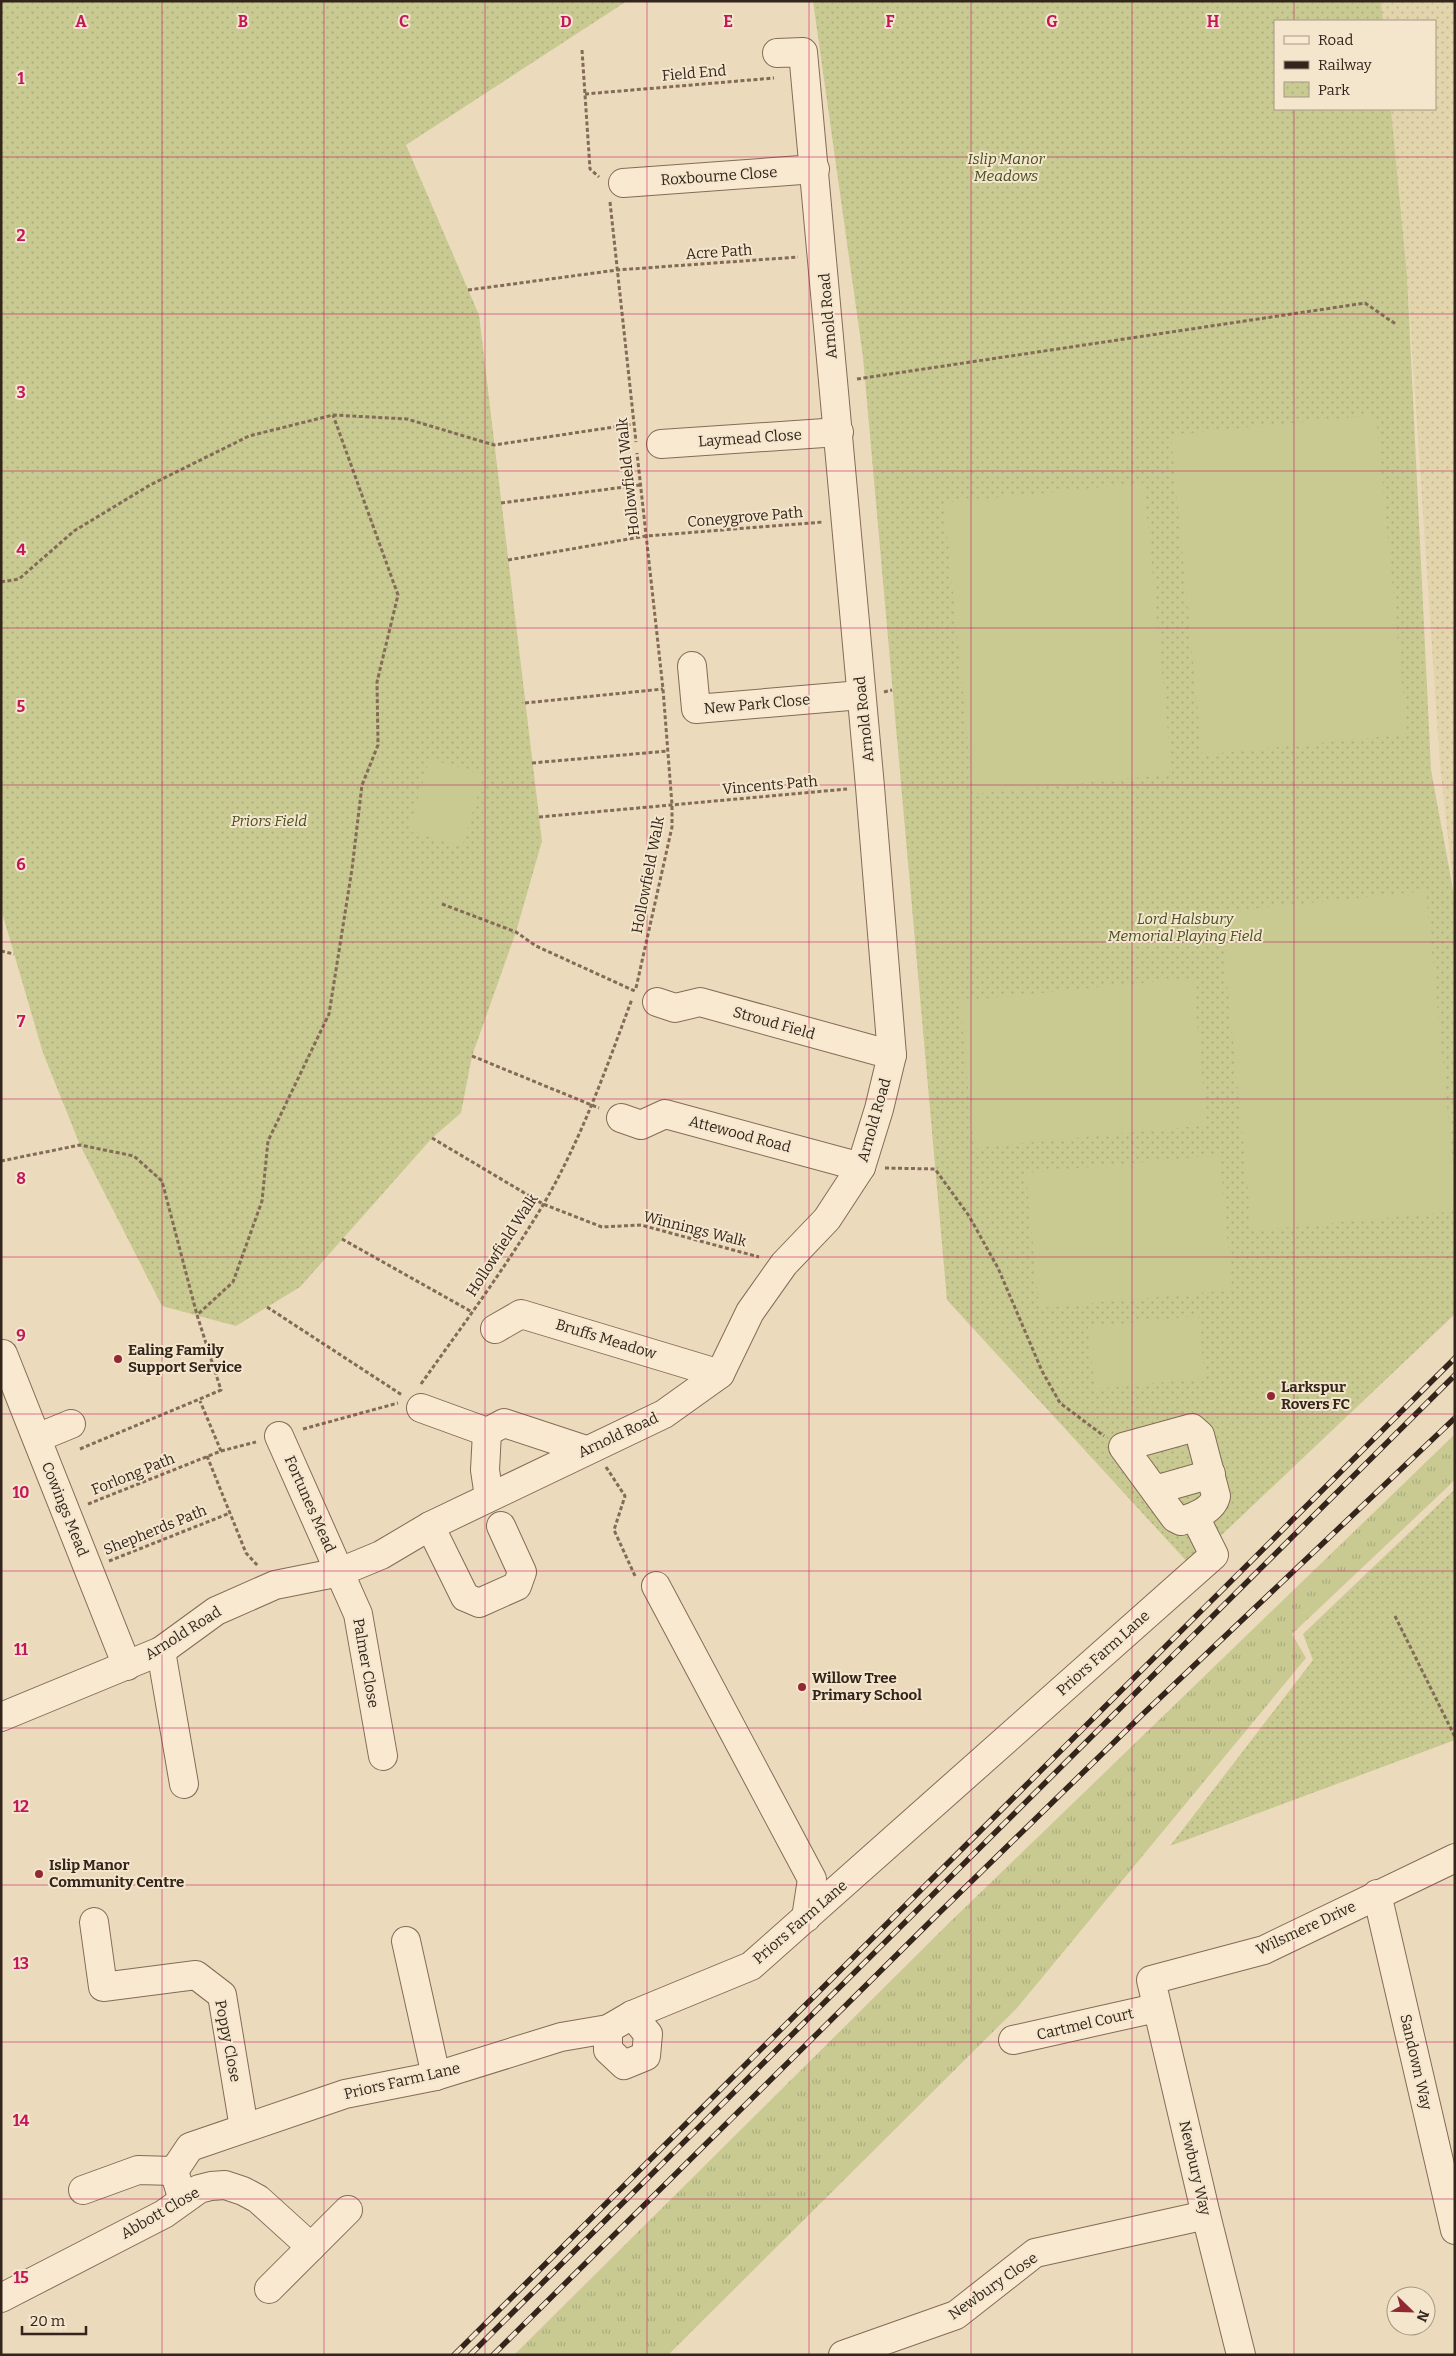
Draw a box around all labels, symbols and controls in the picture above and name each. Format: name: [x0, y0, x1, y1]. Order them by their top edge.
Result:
text: A: [75, 12, 87, 31]
text: B: [238, 12, 248, 31]
text: C: [399, 12, 409, 31]
text: D: [560, 12, 572, 31]
text: E: [723, 12, 733, 31]
text: F: [886, 12, 895, 31]
text: G: [1046, 12, 1058, 31]
text: H: [1207, 12, 1220, 31]
legend: [1274, 20, 1436, 110]
text: Road: [1318, 31, 1353, 49]
text: Railway: [1318, 56, 1372, 74]
street label: Field End: [661, 61, 727, 85]
text: 1: [18, 69, 25, 88]
text: Park: [1318, 81, 1350, 99]
park label: Islip Manor Meadows: [967, 150, 1046, 185]
street label: Roxbourne Close: [660, 163, 778, 189]
text: 2: [16, 226, 26, 245]
street label: Acre Path: [685, 241, 754, 263]
street label: Arnold Road: [815, 272, 841, 360]
text: 3: [16, 383, 26, 402]
street label: Hollowfield Walk: [613, 417, 643, 537]
street label: Laymead Close: [698, 425, 802, 451]
street label: Coneygrove Path: [686, 503, 804, 531]
text: 4: [16, 540, 26, 559]
street label: Arnold Road: [851, 675, 877, 763]
street label: New Park Close: [703, 690, 811, 718]
text: 5: [17, 697, 26, 716]
street label: Vincents Path: [722, 772, 819, 798]
park label: Priors Field: [231, 812, 307, 830]
street label: Hollowfield Walk: [628, 815, 668, 935]
text: 6: [16, 855, 26, 874]
park label: Lord Halsbury Memorial Playing Field: [1108, 910, 1262, 945]
street label: Stroud Field: [731, 1003, 817, 1043]
text: 7: [17, 1012, 26, 1031]
street label: Arnold Road: [853, 1076, 895, 1164]
street label: Attewood Road: [687, 1112, 793, 1156]
text: 8: [16, 1169, 26, 1188]
street label: Hollowfield Walk: [462, 1190, 542, 1300]
street label: Winnings Walk: [642, 1207, 749, 1251]
street label: Bruffs Meadow: [553, 1315, 659, 1363]
text: 9: [16, 1326, 26, 1345]
place label: Ealing Family Support Service: [128, 1341, 242, 1376]
marker: Ealing Family Support Service: [112, 1353, 124, 1365]
place label: Larkspur Rovers FC: [1281, 1378, 1350, 1413]
marker: Larkspur Rovers FC: [1265, 1390, 1277, 1402]
street label: Arnold Road: [575, 1409, 661, 1461]
street label: Forlong Path: [89, 1449, 178, 1499]
street label: Fortunes Mead: [281, 1453, 339, 1555]
street label: Cowings Mead: [38, 1459, 92, 1559]
text: 10: [12, 1483, 30, 1502]
street label: Shepherds Path: [101, 1501, 210, 1559]
street label: Arnold Road: [142, 1602, 224, 1664]
street label: Priors Farm Lane: [1053, 1607, 1153, 1699]
street label: Palmer Close: [349, 1617, 383, 1709]
text: 11: [14, 1640, 28, 1659]
place label: Willow Tree Primary School: [812, 1669, 922, 1704]
marker: Willow Tree Primary School: [796, 1681, 808, 1693]
text: 12: [13, 1797, 29, 1816]
place label: Islip Manor Community Centre: [49, 1856, 184, 1891]
marker: Islip Manor Community Centre: [33, 1868, 45, 1880]
street label: Priors Farm Lane: [749, 1876, 851, 1968]
street label: Wilsmere Drive: [1253, 1897, 1359, 1959]
text: 13: [13, 1954, 29, 1973]
street label: Poppy Close: [211, 1998, 245, 2084]
street label: Cartmel Court: [1035, 2004, 1136, 2044]
street label: Sandown Way: [1396, 2012, 1436, 2112]
street label: Priors Farm Lane: [342, 2059, 462, 2103]
text: 14: [13, 2111, 30, 2130]
street label: Newbury Way: [1175, 2119, 1215, 2217]
street label: Abbott Close: [117, 2183, 203, 2243]
street label: Newbury Close: [945, 2249, 1041, 2323]
text: 15: [13, 2268, 29, 2287]
north arrow: [1386, 2286, 1436, 2336]
scale bar: [22, 2304, 86, 2336]
text: N: [1412, 2308, 1432, 2324]
text: 20 m: [30, 2312, 66, 2330]

